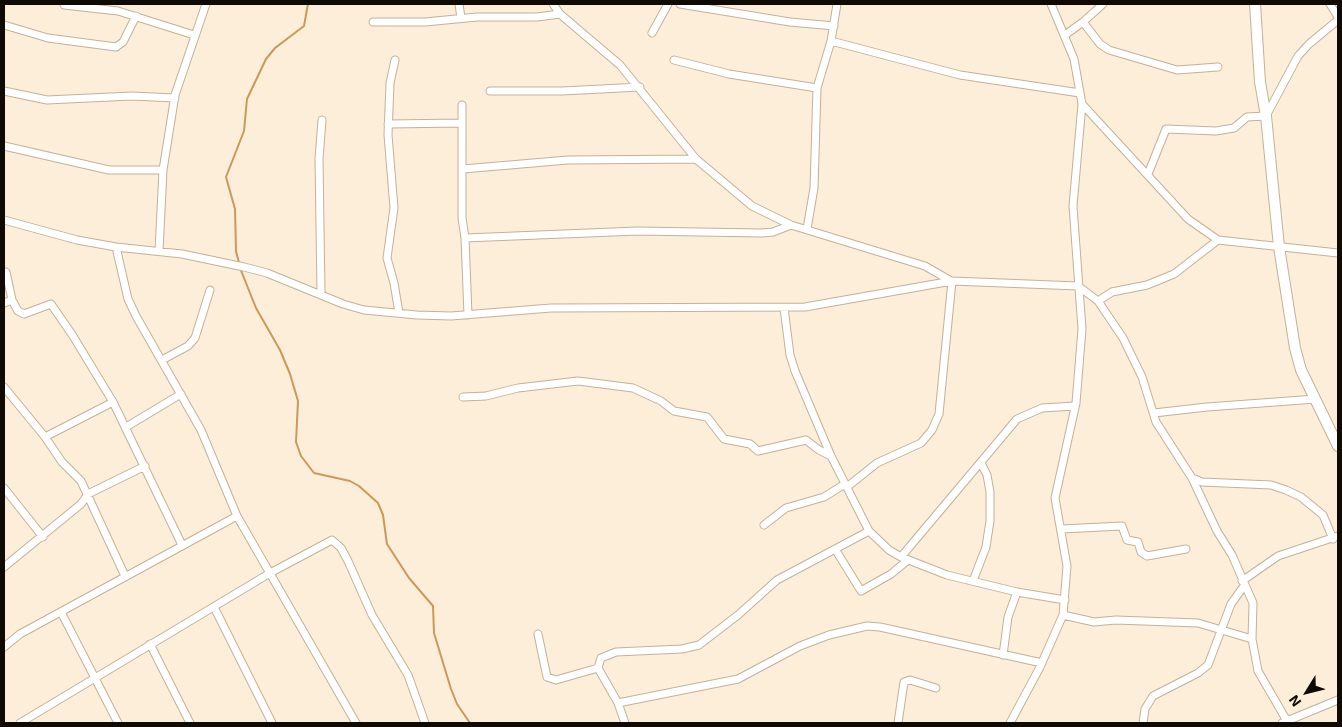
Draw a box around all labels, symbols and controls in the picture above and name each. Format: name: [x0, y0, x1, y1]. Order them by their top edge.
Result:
north arrow: [1282, 667, 1332, 717]
text: N: [1285, 692, 1304, 710]

